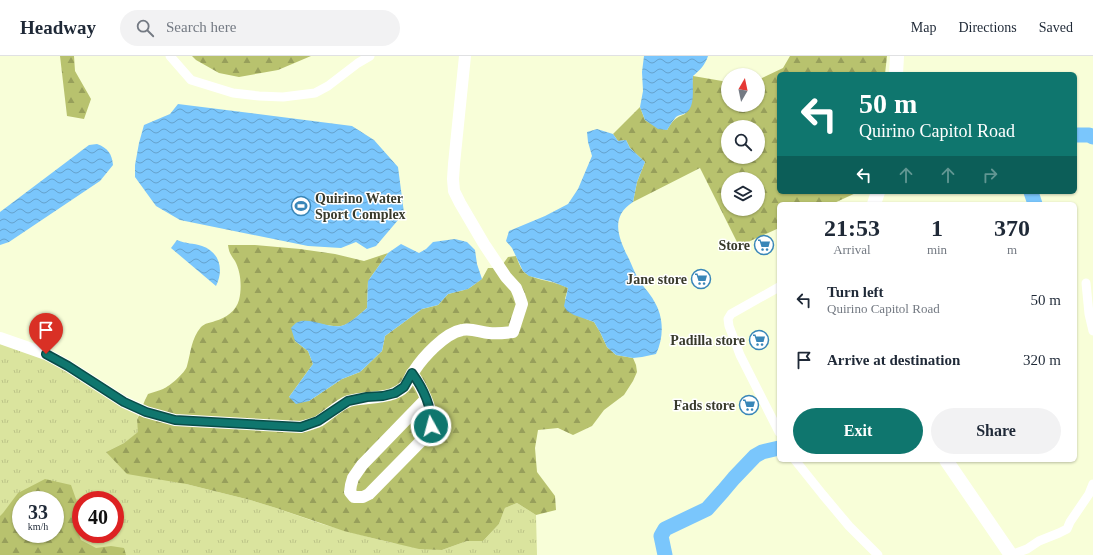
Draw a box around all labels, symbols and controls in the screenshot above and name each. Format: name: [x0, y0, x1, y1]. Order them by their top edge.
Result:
search box: [120, 10, 400, 46]
text: Headway: [20, 17, 96, 38]
icon: search: [134, 17, 156, 39]
text: Search here: [166, 19, 236, 35]
text: Map: [911, 20, 936, 35]
text: Directions: [958, 20, 1017, 35]
text: Saved: [1039, 20, 1073, 35]
north arrow: [721, 68, 765, 112]
map controls: [721, 68, 765, 216]
icon: left: [793, 88, 845, 140]
text: 50 m: [859, 88, 917, 119]
button: search: [721, 120, 765, 164]
text: Quirino Capitol Road: [859, 121, 1015, 141]
icon: left: [853, 164, 875, 186]
icon: ahead: [895, 164, 917, 186]
icon: ahead: [937, 164, 959, 186]
icon: right: [979, 164, 1001, 186]
button: layers: [721, 172, 765, 216]
place label: Quirino Water Sport Complex: [315, 191, 406, 222]
sports icon: Quirino Water Sport Complex: [290, 195, 312, 217]
text: 21:53: [824, 215, 880, 241]
text: 1: [931, 215, 943, 241]
text: 370: [994, 215, 1030, 241]
supermarket icon: Store: [753, 234, 775, 256]
place label: Store: [718, 238, 750, 253]
text: Arrival: [833, 242, 871, 257]
text: min: [927, 242, 947, 257]
text: m: [1007, 242, 1017, 257]
supermarket icon: Jane store: [690, 268, 712, 290]
place label: Jane store: [626, 272, 687, 287]
text: Turn left: [827, 284, 884, 300]
icon: left: [793, 289, 815, 311]
text: 50 m: [1031, 292, 1061, 308]
text: Quirino Capitol Road: [827, 301, 940, 316]
pin: [29, 313, 63, 354]
icon: arrive: [35, 319, 57, 341]
supermarket icon: Padilla store: [748, 329, 770, 351]
place label: Padilla store: [670, 333, 745, 348]
icon: arrive: [793, 349, 815, 371]
text: Arrive at destination: [827, 352, 960, 368]
text: 320 m: [1023, 352, 1061, 368]
supermarket icon: Fads store: [738, 394, 760, 416]
place label: Fads store: [673, 398, 735, 413]
position arrow: [410, 405, 452, 447]
button: Exit: [793, 408, 923, 454]
button: Share: [931, 408, 1061, 454]
speed limit sign: 40: [72, 491, 124, 543]
text: 33: [28, 501, 48, 523]
text: km/h: [28, 521, 48, 532]

